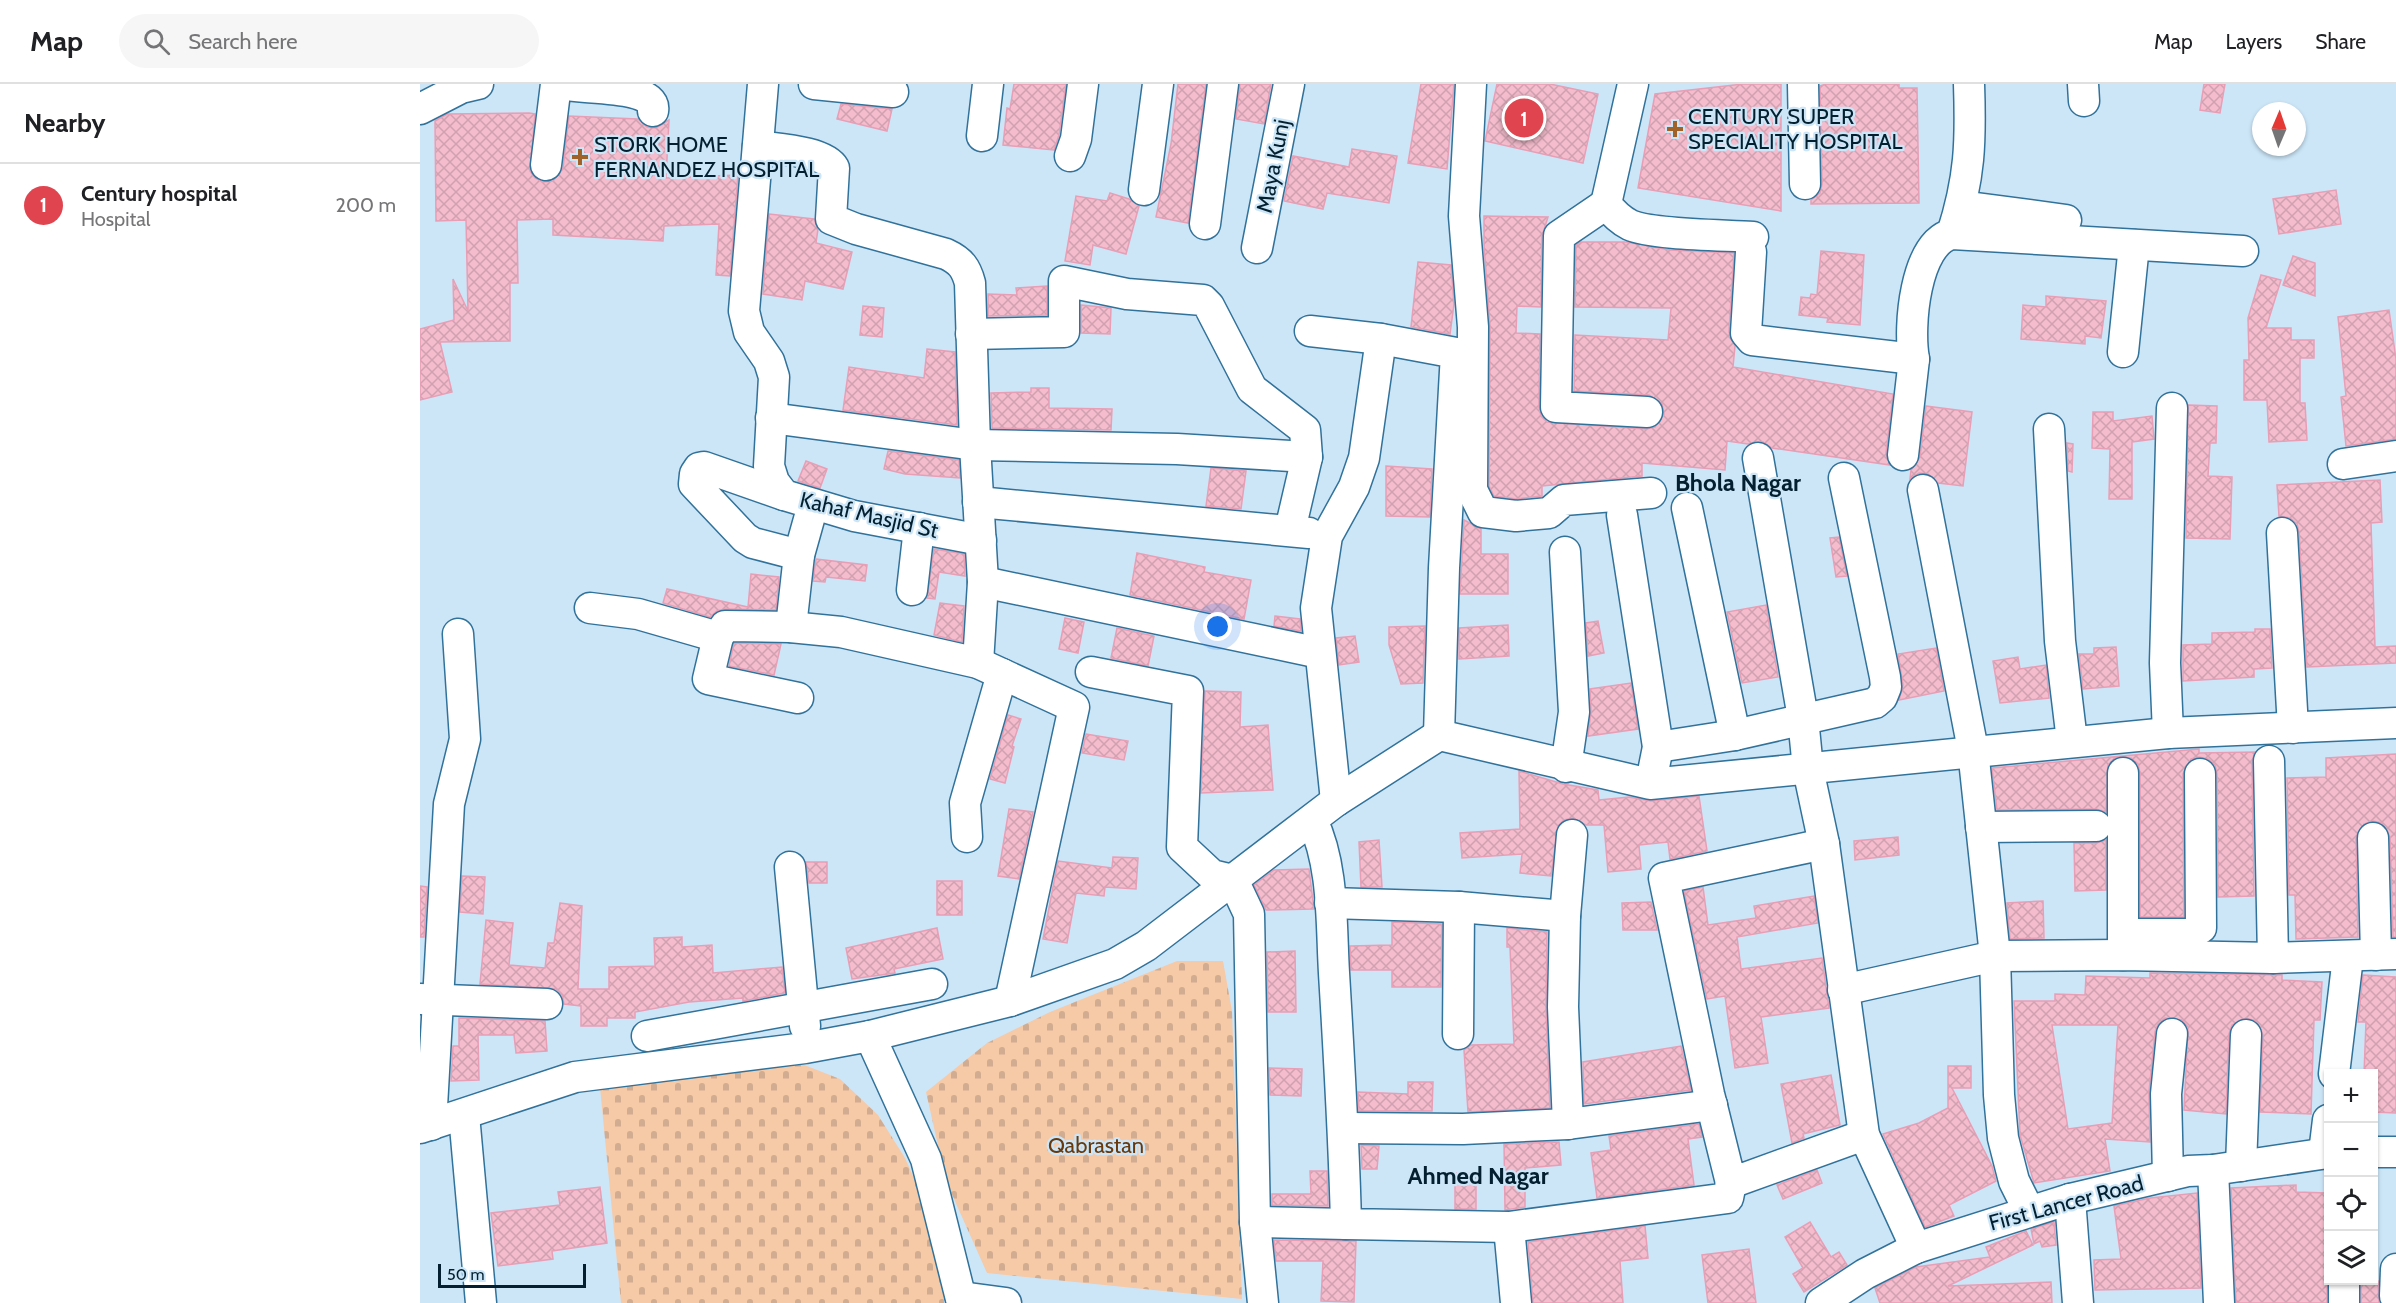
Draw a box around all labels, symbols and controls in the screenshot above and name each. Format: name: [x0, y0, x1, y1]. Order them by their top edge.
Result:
search box: [119, 14, 539, 68]
text: Map: [30, 24, 83, 58]
icon: search: [140, 25, 173, 58]
text: Search here: [188, 28, 297, 55]
text: Map: [2154, 29, 2193, 54]
text: Layers: [2226, 29, 2282, 54]
text: Share: [2315, 29, 2366, 54]
pin: 1: [1504, 96, 1544, 141]
north arrow: [2252, 102, 2306, 156]
place label: CENTURY SUPER SPECIALITY HOSPITAL: [1688, 103, 1903, 155]
text: Nearby: [24, 107, 105, 139]
street label: Maya Kunj: [1251, 117, 1295, 215]
marker: CENTURY SUPER SPECIALITY HOSPITAL: [1666, 120, 1684, 138]
place label: STORK HOME FERNANDEZ HOSPITAL: [594, 131, 819, 183]
marker: STORK HOME FERNANDEZ HOSPITAL: [571, 148, 589, 166]
text: Century hospital: [81, 180, 237, 207]
text: 1: [40, 193, 47, 217]
text: 200 m: [336, 193, 396, 217]
text: Hospital: [81, 207, 151, 231]
district label: Bhola Nagar: [1675, 468, 1801, 497]
street label: Kahaf Masjid St: [797, 486, 942, 544]
your location: [1203, 612, 1232, 641]
map controls: [2324, 1069, 2378, 1285]
button: +: [2324, 1069, 2378, 1123]
button: −: [2324, 1123, 2378, 1177]
park label: Qabrastan: [1048, 1132, 1144, 1159]
district label: Ahmed Nagar: [1407, 1161, 1549, 1190]
street label: First Lancer Road: [1986, 1169, 2146, 1237]
button: locate: [2324, 1177, 2378, 1231]
button: layers: [2324, 1231, 2378, 1285]
scale bar: [438, 1261, 586, 1288]
text: 50 m: [447, 1265, 484, 1284]

